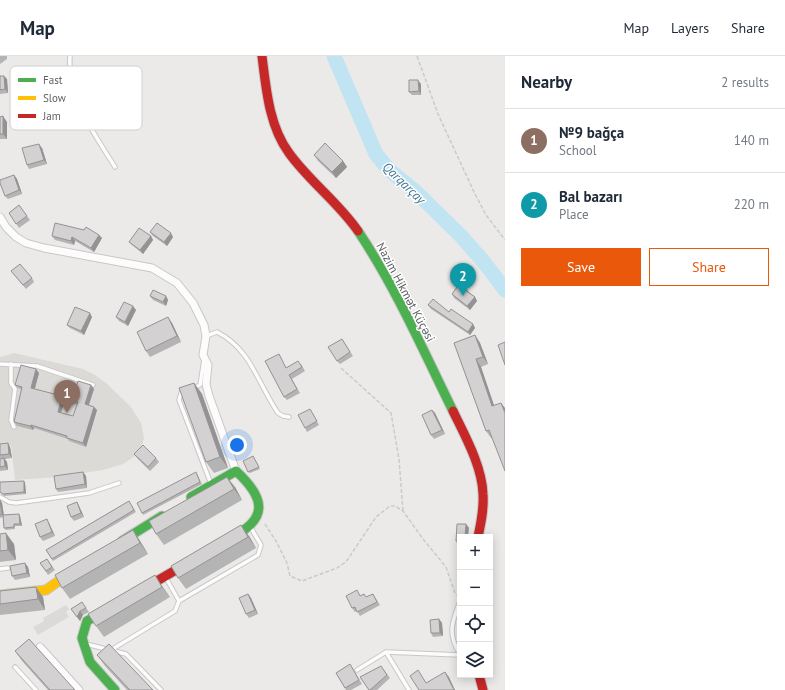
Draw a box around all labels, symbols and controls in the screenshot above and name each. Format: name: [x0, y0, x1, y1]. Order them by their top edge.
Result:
text: Map: [20, 16, 55, 40]
text: Map: [623, 19, 649, 37]
text: Layers: [671, 19, 709, 37]
text: Share: [731, 19, 765, 37]
legend: [10, 66, 142, 130]
text: Nearby: [521, 71, 572, 93]
text: Fast: [43, 73, 63, 87]
text: 2 results: [721, 74, 769, 91]
text: Slow: [43, 91, 66, 105]
text: Jam: [42, 109, 61, 123]
text: №9 bağça: [559, 123, 624, 142]
text: 1: [530, 132, 538, 149]
text: 140 m: [734, 132, 769, 149]
text: School: [559, 142, 597, 159]
water label: Qarqarçay: [379, 158, 430, 209]
text: Bal bazarı: [559, 187, 623, 206]
text: 2: [530, 196, 538, 213]
text: 220 m: [734, 196, 769, 213]
text: Place: [559, 206, 589, 223]
street label: Nazim Hikmət Küçəsi: [373, 240, 439, 344]
button: Save: [521, 248, 641, 286]
button: Share: [649, 248, 769, 286]
pin: 2: [450, 263, 476, 296]
pin: 1: [54, 380, 80, 413]
your location: [227, 435, 247, 455]
map controls: [457, 534, 493, 678]
button: +: [457, 534, 493, 570]
button: −: [457, 570, 493, 606]
button: locate: [457, 606, 493, 642]
button: layers: [457, 642, 493, 678]

